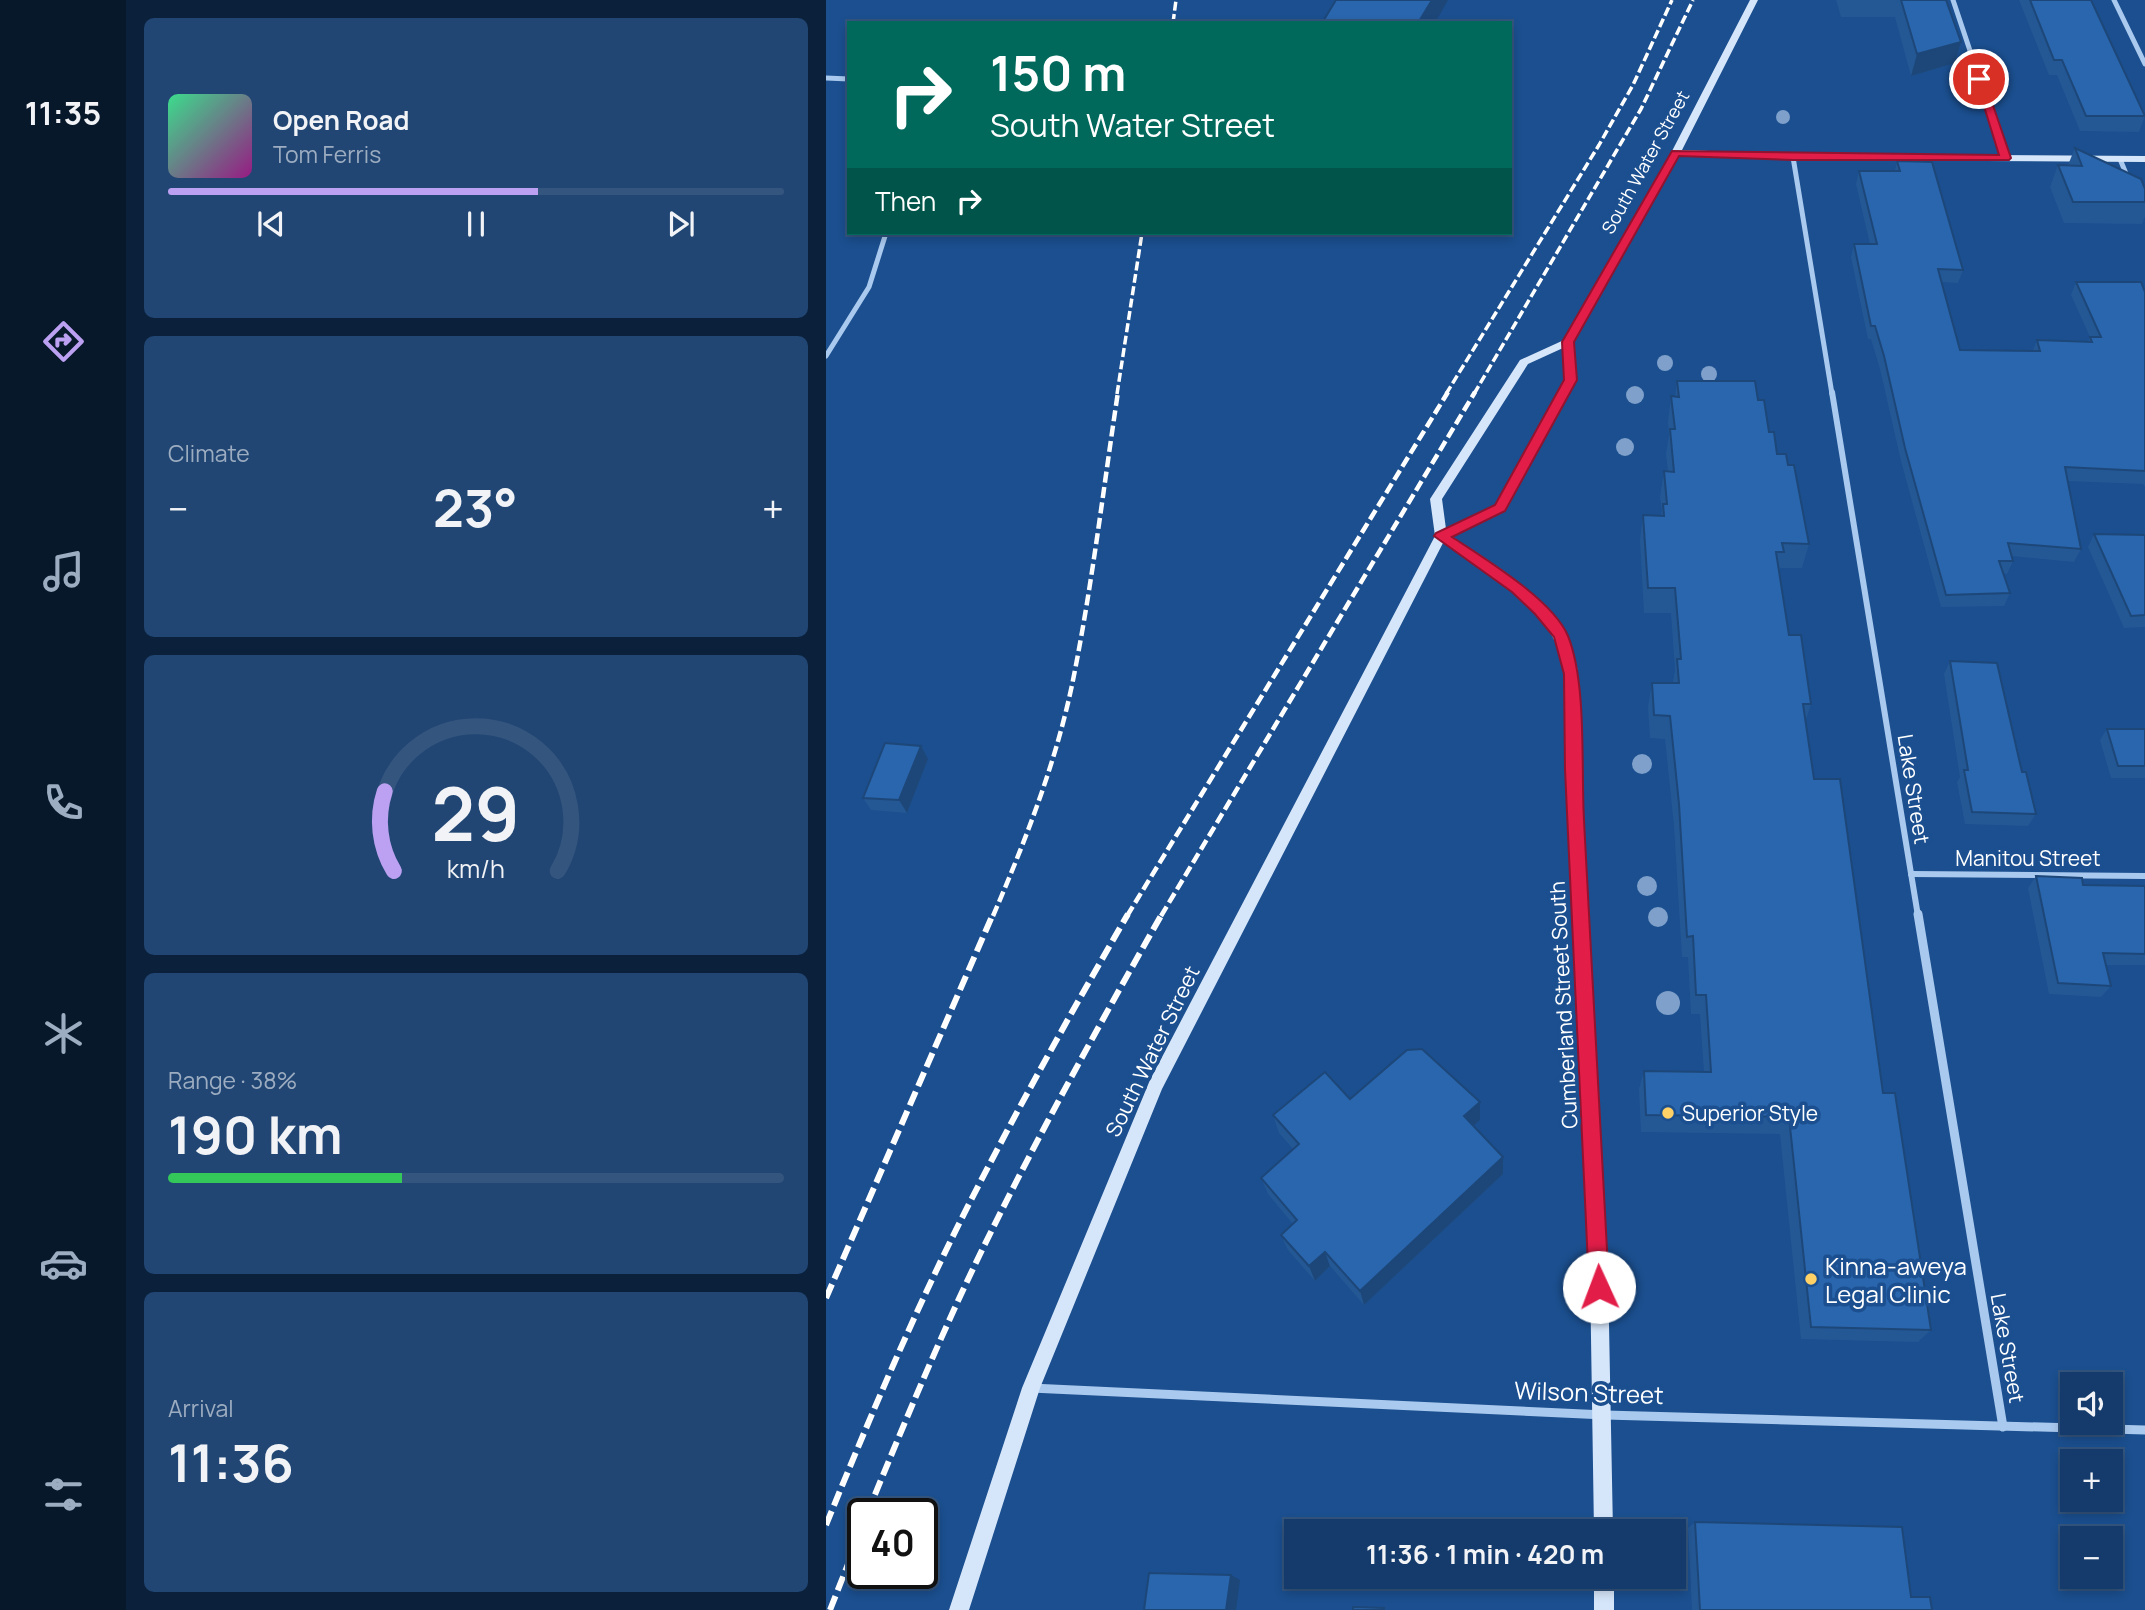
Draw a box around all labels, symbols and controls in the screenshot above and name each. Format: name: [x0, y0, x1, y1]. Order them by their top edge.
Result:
text: 150 m: [990, 39, 1126, 106]
icon: right: [875, 49, 966, 140]
pin: [1949, 49, 2009, 109]
icon: arrive: [1960, 60, 1998, 98]
street label: South Water Street: [1596, 86, 1694, 238]
text: 11:35: [25, 91, 101, 135]
text: Open Road: [273, 102, 409, 138]
text: South Water Street: [990, 103, 1275, 147]
text: Tom Ferris: [273, 138, 381, 170]
icon: right: [950, 182, 988, 220]
text: Then: [875, 183, 936, 219]
icon: previous: [252, 205, 290, 243]
icon: pause: [457, 205, 495, 243]
icon: next: [662, 205, 700, 243]
icon: directions: [39, 317, 88, 366]
text: Climate: [168, 437, 250, 469]
text: 23°: [433, 472, 518, 543]
text: −: [168, 482, 189, 534]
text: +: [762, 482, 784, 534]
icon: music: [39, 547, 88, 596]
street label: Lake Street: [1892, 732, 1936, 846]
text: 29: [432, 763, 520, 863]
icon: phone: [39, 778, 88, 827]
street label: Manitou Street: [1955, 844, 2101, 872]
text: km/h: [447, 851, 505, 886]
street label: Cumberland Street South: [1543, 881, 1583, 1129]
street label: South Water Street: [1098, 961, 1206, 1141]
icon: climate: [39, 1009, 88, 1058]
text: Range · 38%: [168, 1064, 297, 1096]
text: 190 km: [168, 1099, 342, 1170]
place label: Superior Style: [1682, 1099, 1818, 1127]
marker: Superior Style: [1660, 1105, 1676, 1121]
icon: car: [39, 1239, 88, 1288]
place label: Kinna-aweya Legal Clinic: [1825, 1249, 1967, 1310]
position arrow: [1562, 1250, 1636, 1324]
marker: Kinna-aweya Legal Clinic: [1803, 1271, 1819, 1287]
street label: Lake Street: [1985, 1291, 2031, 1405]
map controls: [2060, 1372, 2123, 1589]
button: sound: [2060, 1372, 2123, 1435]
street label: Wilson Street: [1514, 1373, 1664, 1411]
text: Arrival: [168, 1392, 234, 1424]
text: 11:36: [168, 1427, 294, 1498]
button: +: [2060, 1449, 2123, 1512]
icon: filters: [39, 1470, 88, 1519]
speed limit sign: 40: [847, 1498, 938, 1589]
button: −: [2060, 1526, 2123, 1589]
text: 11:36 · 1 min · 420 m: [1366, 1536, 1604, 1572]

